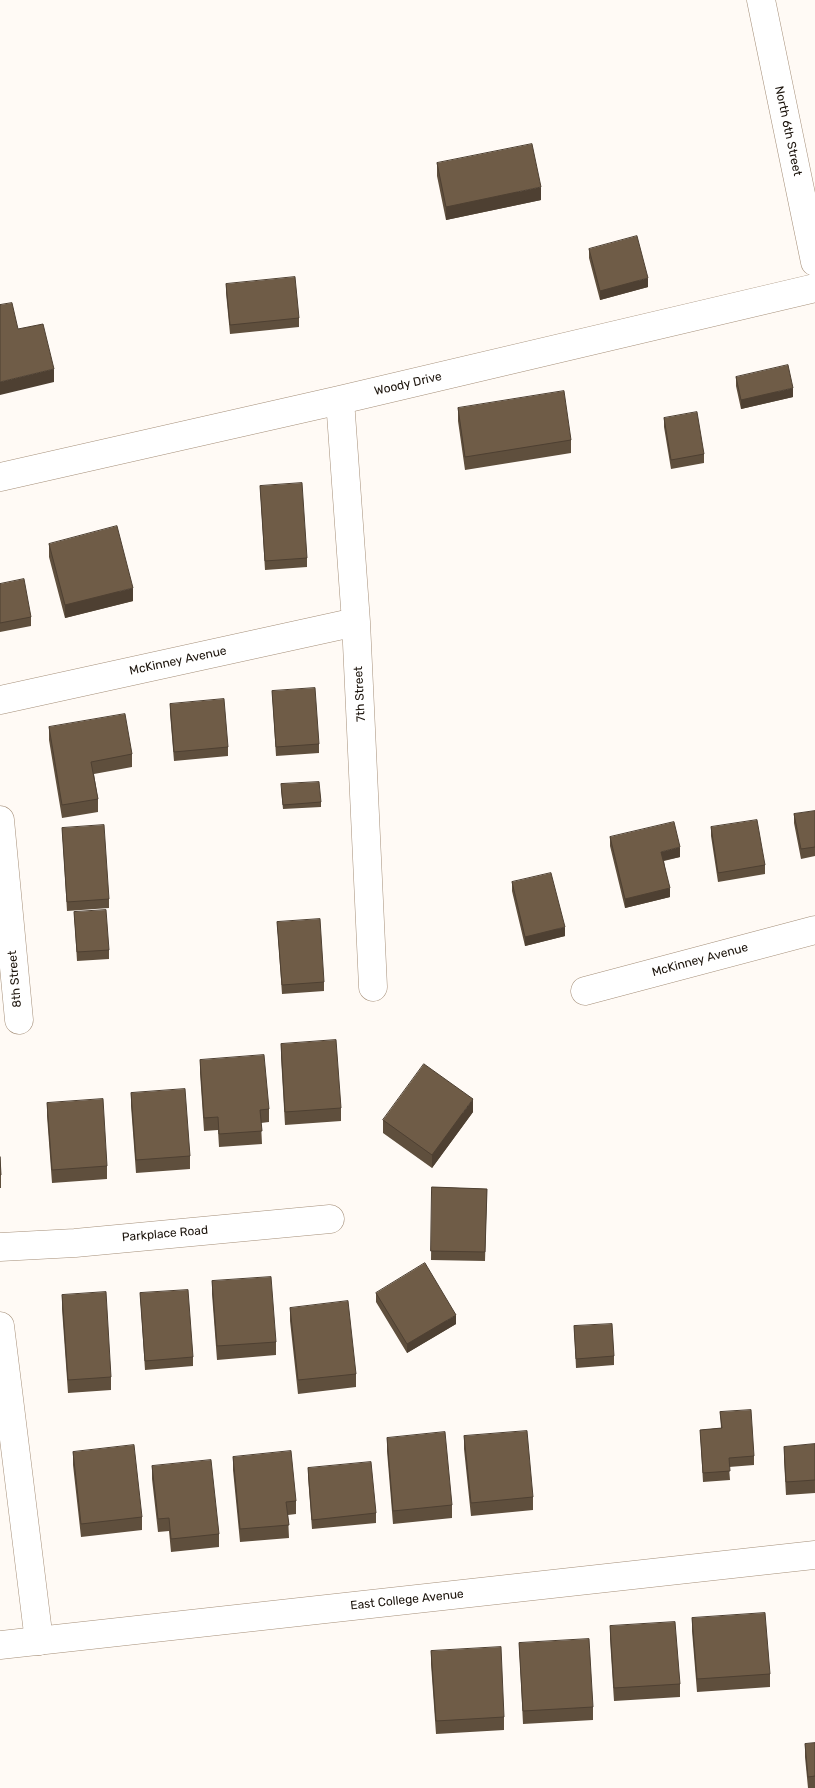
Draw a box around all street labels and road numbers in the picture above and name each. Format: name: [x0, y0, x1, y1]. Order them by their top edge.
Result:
street label: North 6th Street: [771, 85, 805, 177]
street label: Woody Drive: [373, 369, 443, 399]
street label: McKinney Avenue: [128, 644, 228, 678]
street label: 7th Street: [351, 666, 369, 722]
street label: McKinney Avenue: [650, 940, 750, 980]
street label: 8th Street: [5, 950, 25, 1008]
street label: Parkplace Road: [121, 1223, 209, 1245]
street label: East College Avenue: [350, 1587, 464, 1613]

